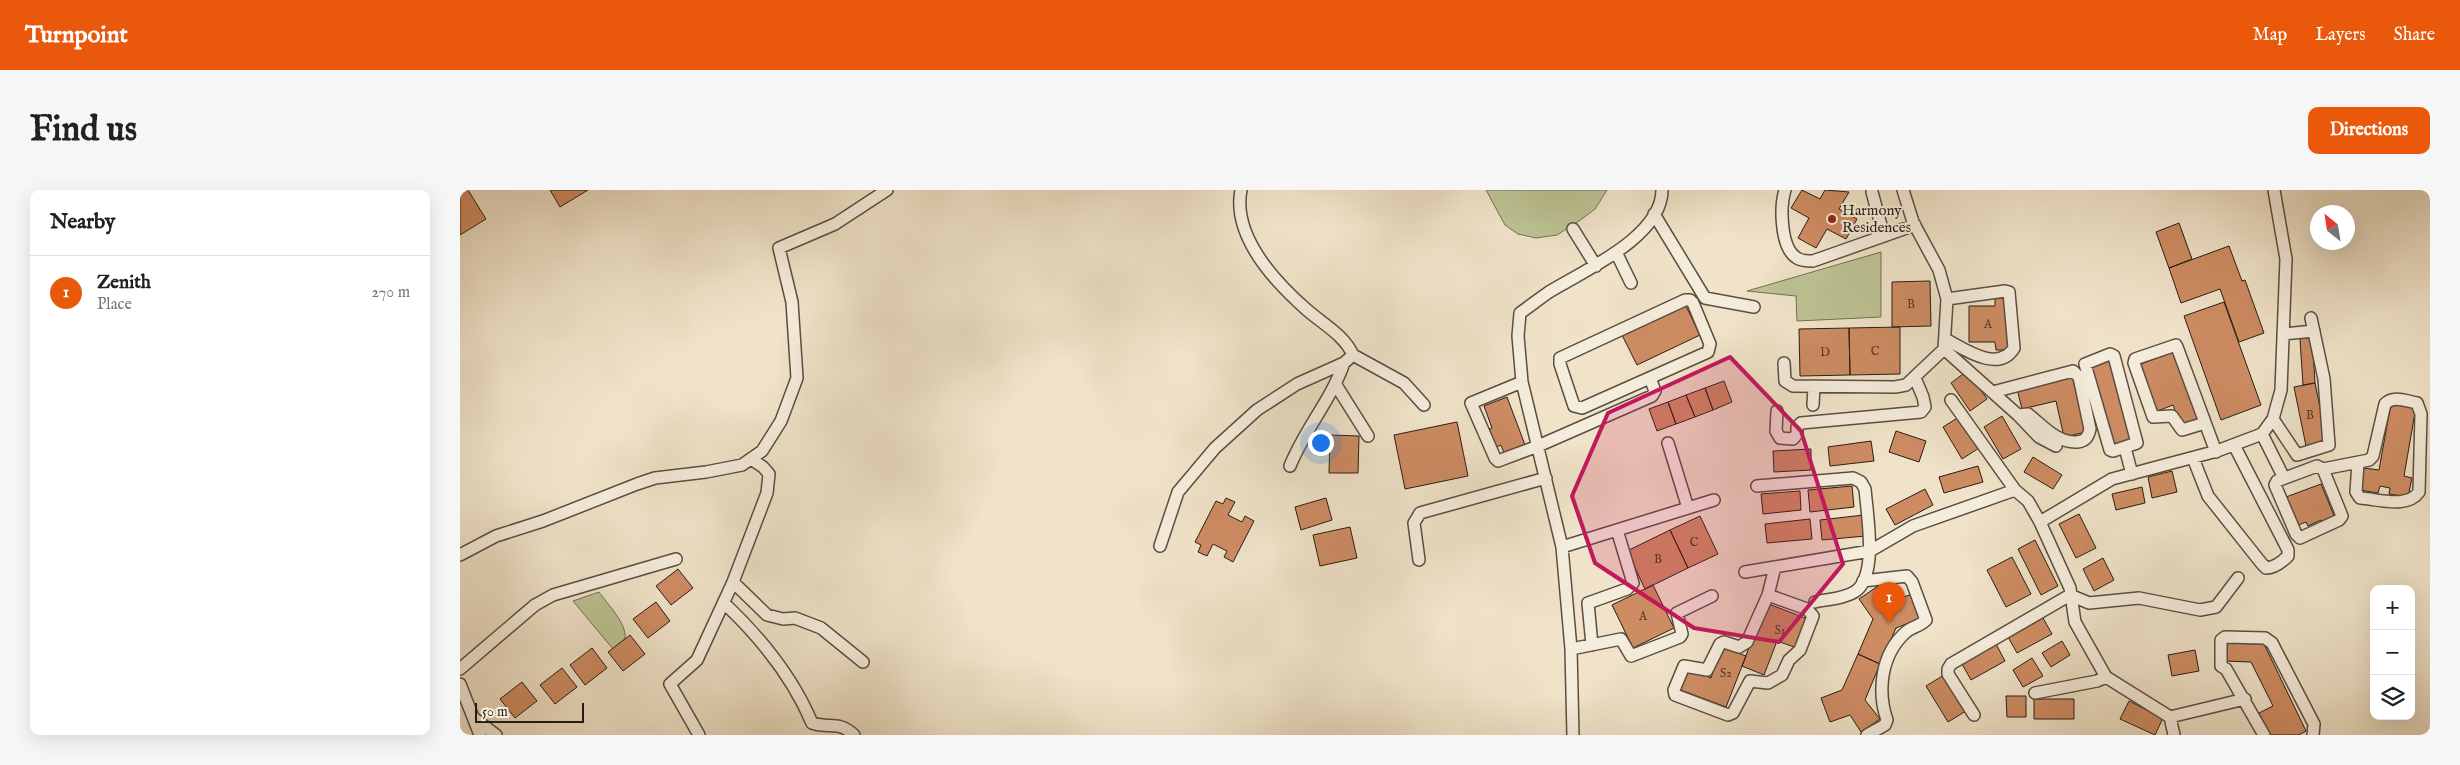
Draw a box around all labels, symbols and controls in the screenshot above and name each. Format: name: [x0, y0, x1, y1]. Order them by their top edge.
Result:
text: Turnpoint: [25, 20, 128, 51]
text: Map: [2253, 24, 2287, 47]
text: Layers: [2315, 24, 2366, 47]
text: Share: [2394, 24, 2435, 47]
button: Directions: [2308, 107, 2430, 154]
text: Find us: [30, 108, 137, 153]
place label: Harmony Residences: [1842, 201, 1911, 237]
north arrow: [2310, 205, 2355, 250]
text: Nearby: [50, 209, 115, 236]
marker: Harmony Residences: [1826, 213, 1838, 225]
text: Zenith: [97, 271, 151, 295]
text: 1: [63, 283, 69, 303]
text: 270 m: [371, 283, 410, 303]
text: Place: [97, 295, 132, 315]
house number: B: [1907, 297, 1915, 312]
house number: A: [1983, 317, 1993, 332]
house number: C: [1871, 344, 1880, 359]
house number: D: [1820, 345, 1830, 360]
house number: B: [2306, 408, 2314, 423]
your location: [1308, 430, 1334, 456]
house number: C: [1690, 535, 1699, 550]
house number: B: [1654, 552, 1662, 567]
pin: 1: [1873, 582, 1905, 623]
map controls: [2370, 585, 2415, 720]
button: +: [2370, 585, 2415, 630]
house number: A: [1638, 609, 1648, 624]
house number: S1: [1775, 623, 1785, 638]
button: −: [2370, 630, 2415, 675]
house number: S2: [1720, 666, 1732, 681]
button: layers: [2370, 675, 2415, 720]
scale bar: [475, 700, 584, 723]
text: 50 m: [482, 703, 508, 721]

